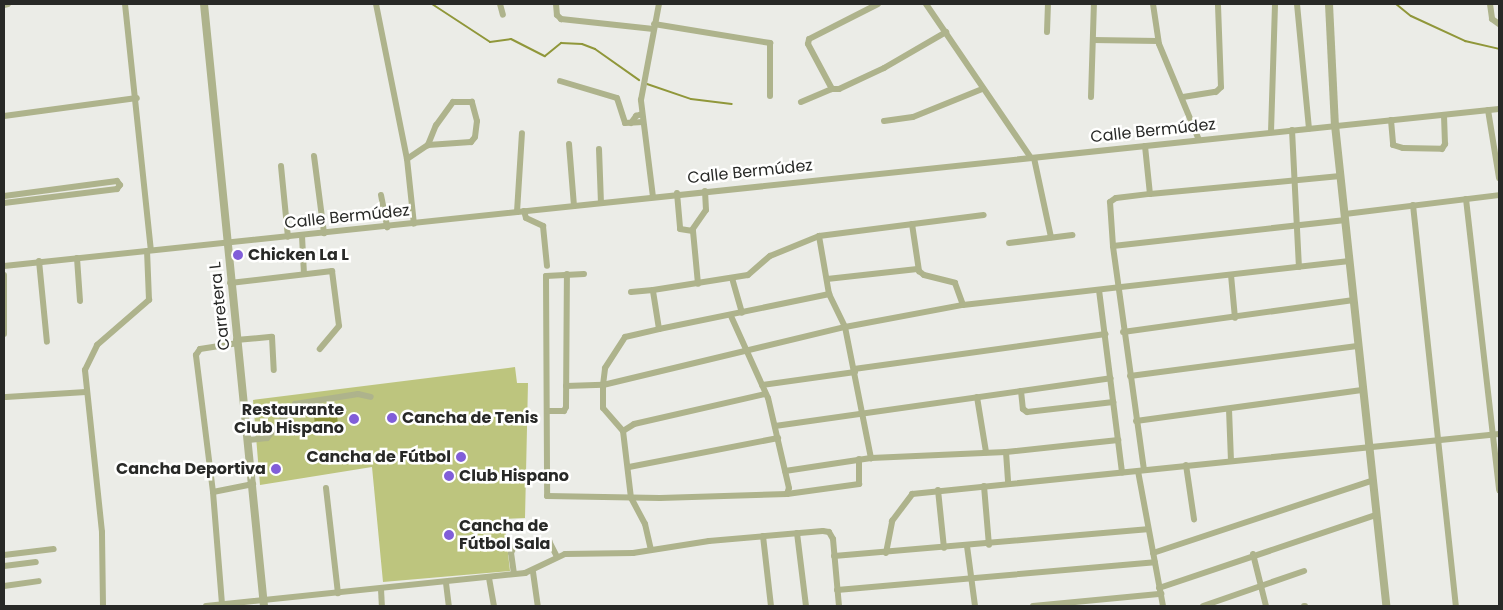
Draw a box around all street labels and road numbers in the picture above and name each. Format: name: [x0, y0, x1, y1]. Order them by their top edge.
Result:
street label: Calle Bermúdez: [1090, 115, 1216, 147]
street label: Calle Bermúdez: [687, 156, 813, 188]
street label: Calle Bermúdez: [284, 201, 410, 233]
street label: Carretera L: [206, 261, 234, 351]

